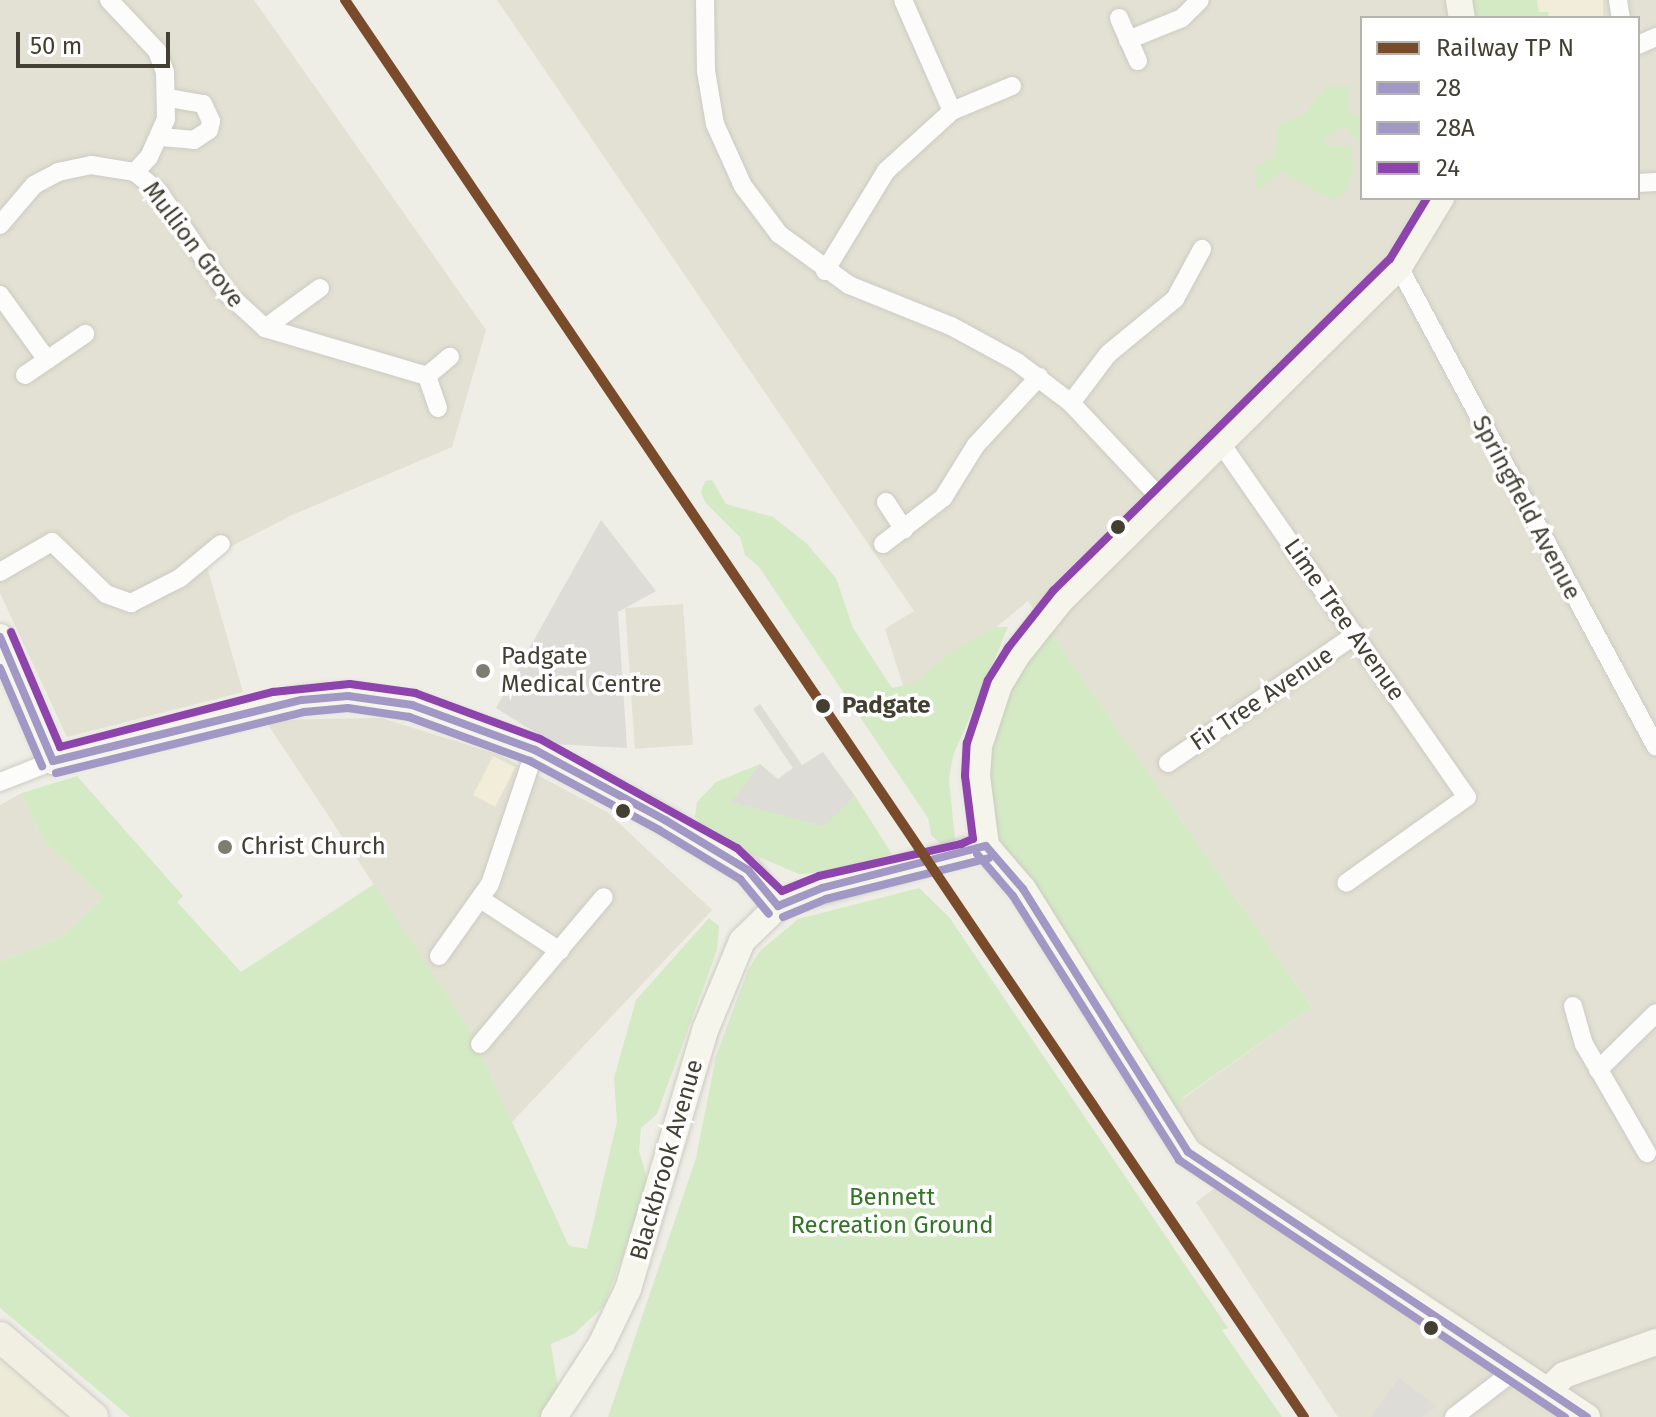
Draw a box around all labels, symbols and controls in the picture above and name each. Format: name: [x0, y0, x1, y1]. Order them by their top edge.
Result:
scale bar: [20, 16, 174, 66]
legend: [1360, 16, 1640, 200]
text: 50 m: [30, 32, 82, 60]
text: Railway TP N: [1436, 34, 1574, 62]
text: 28: [1436, 74, 1461, 102]
text: 28A: [1436, 114, 1475, 142]
text: 24: [1436, 154, 1460, 182]
street label: Mullion Grove: [136, 176, 250, 314]
street label: Springfield Avenue: [1465, 411, 1587, 605]
unlabelled marker: [1110, 519, 1126, 535]
street label: Lime Tree Avenue: [1277, 533, 1411, 707]
street label: Fir Tree Avenue: [1185, 641, 1339, 757]
place label: Padgate Medical Centre: [501, 643, 662, 699]
marker: Padgate Medical Centre: [472, 660, 494, 682]
place label: Padgate: [842, 692, 931, 720]
marker: Padgate: [811, 694, 835, 718]
unlabelled marker: [615, 803, 631, 819]
place label: Christ Church: [241, 833, 386, 861]
marker: Christ Church: [216, 838, 234, 856]
street label: Blackbrook Avenue: [625, 1056, 709, 1264]
park label: Bennett Recreation Ground: [790, 1184, 994, 1240]
unlabelled marker: [1423, 1320, 1439, 1336]

